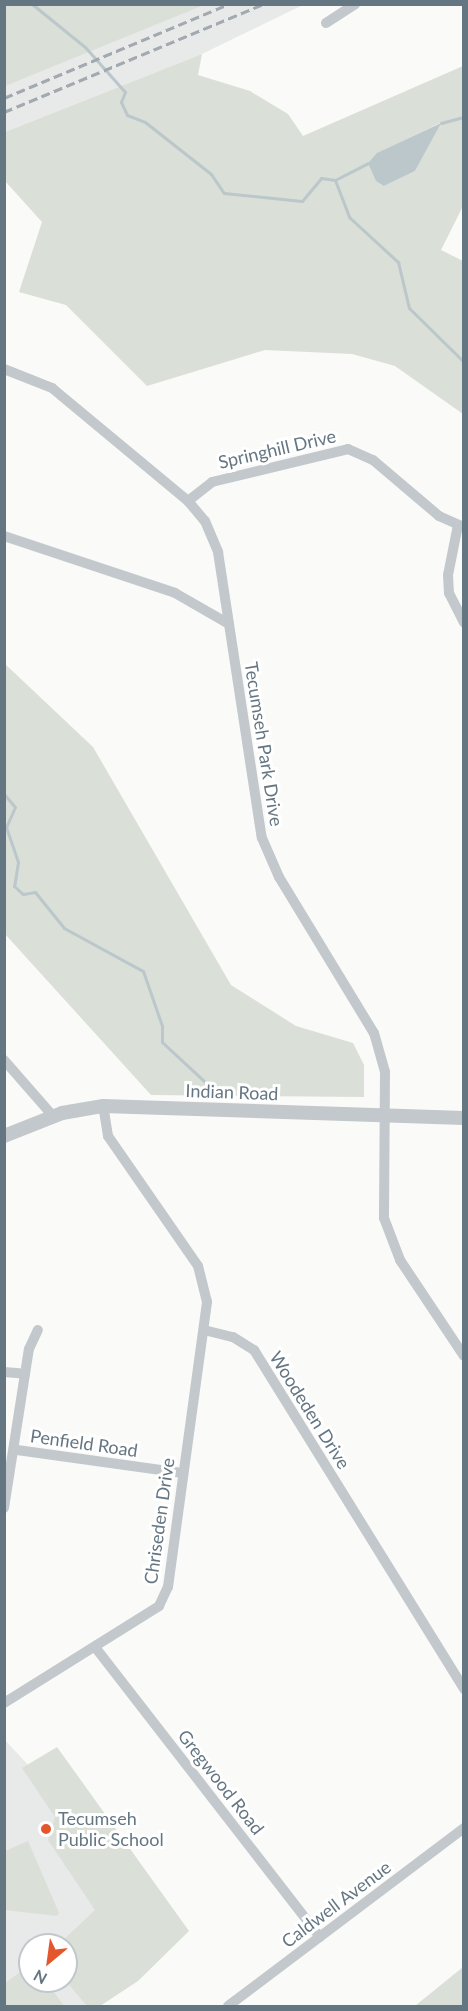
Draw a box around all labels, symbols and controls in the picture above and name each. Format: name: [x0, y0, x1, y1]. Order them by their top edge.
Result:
street label: Springhill Drive: [216, 425, 338, 473]
street label: Tecumseh Park Drive: [240, 660, 288, 828]
street label: Indian Road: [185, 1080, 279, 1104]
street label: Woodeden Drive: [265, 1347, 355, 1473]
street label: Penfield Road: [29, 1425, 139, 1461]
street label: Chriseden Drive: [139, 1456, 179, 1586]
street label: Gregwood Road: [173, 1725, 269, 1839]
place label: Tecumseh Public School: [58, 1808, 164, 1850]
marker: Tecumseh Public School: [39, 1822, 53, 1836]
street label: Caldwell Avenue: [277, 1856, 395, 1952]
north arrow: [18, 1933, 78, 1993]
text: N: [30, 1966, 50, 1989]

